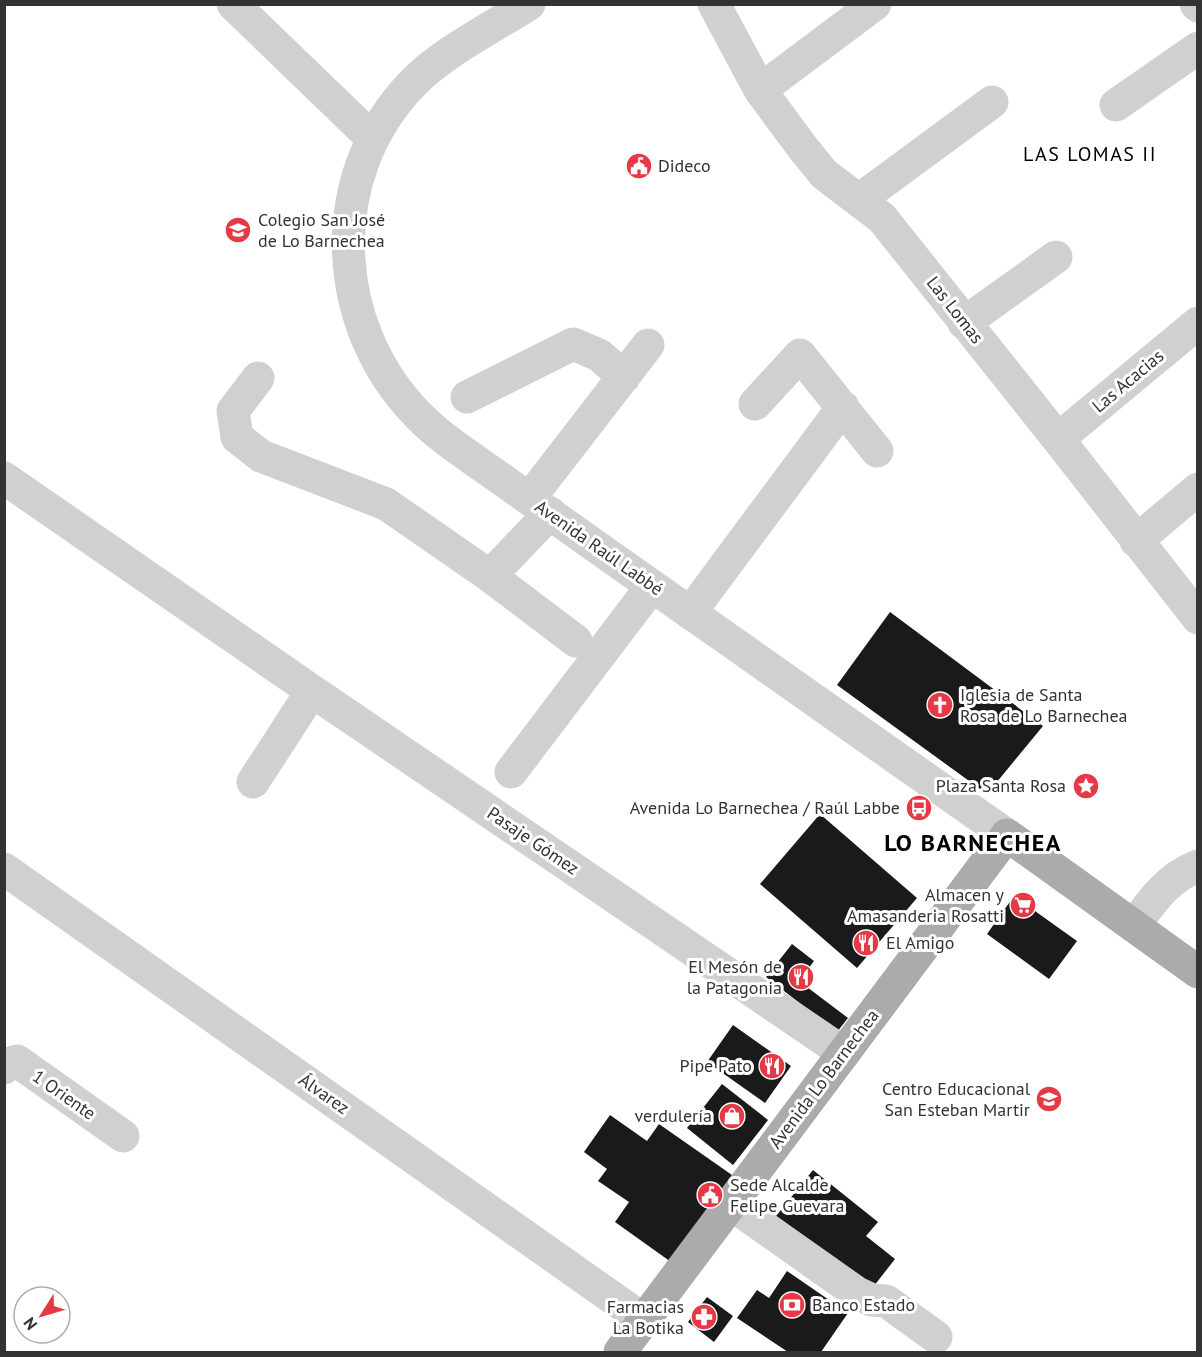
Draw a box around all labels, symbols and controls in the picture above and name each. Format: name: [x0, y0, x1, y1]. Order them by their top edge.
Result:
district label: LAS LOMAS II: [1023, 141, 1157, 167]
public building icon: Dideco: [624, 151, 654, 181]
place label: Dideco: [658, 154, 711, 177]
place label: Colegio San José de Lo Barnechea: [258, 208, 385, 252]
school or university icon: Colegio San José de Lo Barnechea: [223, 215, 253, 245]
street label: Las Lomas: [922, 271, 989, 348]
street label: Las Acacias: [1087, 344, 1168, 417]
street label: Avenida Raúl Labbé: [531, 495, 668, 600]
place label: Iglesia de Santa Rosa de Lo Barnechea: [960, 683, 1128, 727]
church icon: Iglesia de Santa Rosa de Lo Barnechea: [925, 690, 955, 720]
place icon: Plaza Santa Rosa: [1071, 771, 1101, 801]
place label: Plaza Santa Rosa: [936, 774, 1066, 797]
bus stop icon: Avenida Lo Barnechea / Raúl Labbe: [904, 793, 934, 823]
place label: Avenida Lo Barnechea / Raúl Labbe: [630, 796, 900, 819]
street label: Pasaje Gómez: [483, 801, 584, 880]
district label: LO BARNECHEA: [884, 827, 1062, 858]
place label: Almacen y Amasanderia Rosatti: [847, 883, 1005, 927]
supermarket icon: Almacen y Amasanderia Rosatti: [1008, 890, 1038, 920]
restaurant icon: El Amigo: [851, 928, 881, 958]
place label: El Amigo: [886, 931, 954, 954]
place label: El Mesón de la Patagonia: [687, 955, 782, 999]
restaurant icon: El Mesón de la Patagonia: [786, 962, 816, 992]
street label: Avenida Lo Barnechea: [764, 1004, 884, 1153]
restaurant icon: Pipe Pato: [757, 1051, 787, 1081]
place label: Pipe Pato: [680, 1054, 752, 1077]
street label: 1 Oriente: [28, 1065, 100, 1125]
street label: Álvarez: [295, 1068, 354, 1119]
place label: Centro Educacional San Esteban Martir: [882, 1077, 1031, 1121]
school or university icon: Centro Educacional San Esteban Martir: [1034, 1084, 1064, 1114]
shop icon: verdulería: [717, 1101, 747, 1131]
place label: verdulería: [635, 1104, 712, 1127]
place label: Sede Alcalde Felipe Guevara: [730, 1173, 844, 1217]
public building icon: Sede Alcalde Felipe Guevara: [695, 1180, 725, 1210]
north arrow: [12, 1285, 72, 1345]
bank icon: Banco Estado: [777, 1290, 807, 1320]
place label: Banco Estado: [812, 1293, 915, 1316]
place label: Farmacias La Botika: [607, 1295, 684, 1339]
pharmacy icon: Farmacias La Botika: [689, 1302, 719, 1332]
text: N: [19, 1314, 41, 1334]

